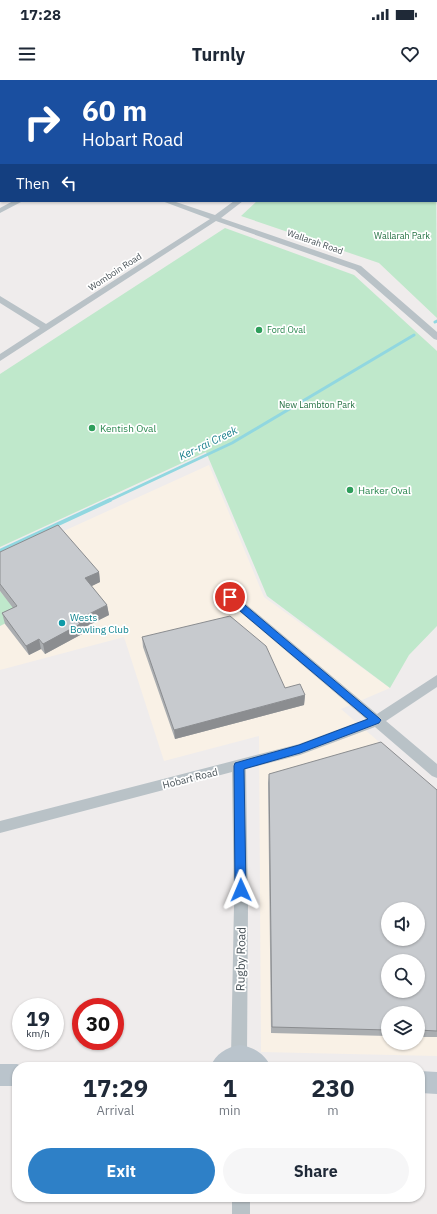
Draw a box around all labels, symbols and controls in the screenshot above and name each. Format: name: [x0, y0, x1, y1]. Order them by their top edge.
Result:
text: 17:28: [20, 5, 61, 24]
icon: menu: [16, 43, 38, 65]
text: Turnly: [192, 43, 245, 66]
icon: heart: [399, 43, 421, 65]
text: 60 m: [82, 92, 147, 129]
icon: right: [16, 96, 68, 148]
text: Hobart Road: [82, 128, 183, 151]
icon: left: [58, 172, 80, 194]
text: Then: [16, 174, 50, 193]
street label: Wallarah Road: [286, 227, 345, 256]
park label: Wallarah Park: [374, 230, 430, 241]
street label: Womboin Road: [86, 250, 143, 293]
place label: Ford Oval: [267, 324, 306, 335]
marker: Ford Oval: [254, 325, 264, 335]
park label: New Lambton Park: [279, 399, 355, 410]
place label: Kentish Oval: [100, 422, 156, 435]
marker: Kentish Oval: [87, 423, 97, 433]
water label: Ker-rai Creek: [176, 423, 240, 463]
place label: Harker Oval: [358, 484, 411, 497]
marker: Harker Oval: [345, 485, 355, 495]
pin: [213, 580, 247, 614]
icon: arrive: [219, 586, 241, 608]
place label: Wests Bowling Club: [70, 611, 129, 636]
marker: Wests Bowling Club: [57, 618, 67, 628]
street label: Hobart Road: [161, 765, 219, 792]
position arrow: [220, 869, 262, 911]
map controls: [381, 902, 425, 1050]
button: sound: [381, 902, 425, 946]
street label: Rugby Road: [232, 927, 249, 991]
button: search: [381, 954, 425, 998]
speed limit sign: 30: [72, 998, 124, 1050]
text: 19: [26, 1005, 50, 1032]
button: layers: [381, 1006, 425, 1050]
text: km/h: [26, 1027, 50, 1040]
text: 17:29: [83, 1072, 148, 1104]
text: 1: [222, 1072, 237, 1104]
text: 230: [311, 1072, 354, 1104]
text: Arrival: [96, 1102, 134, 1119]
text: min: [219, 1102, 241, 1119]
text: m: [327, 1102, 338, 1119]
button: Exit: [28, 1148, 215, 1194]
button: Share: [223, 1148, 409, 1194]

